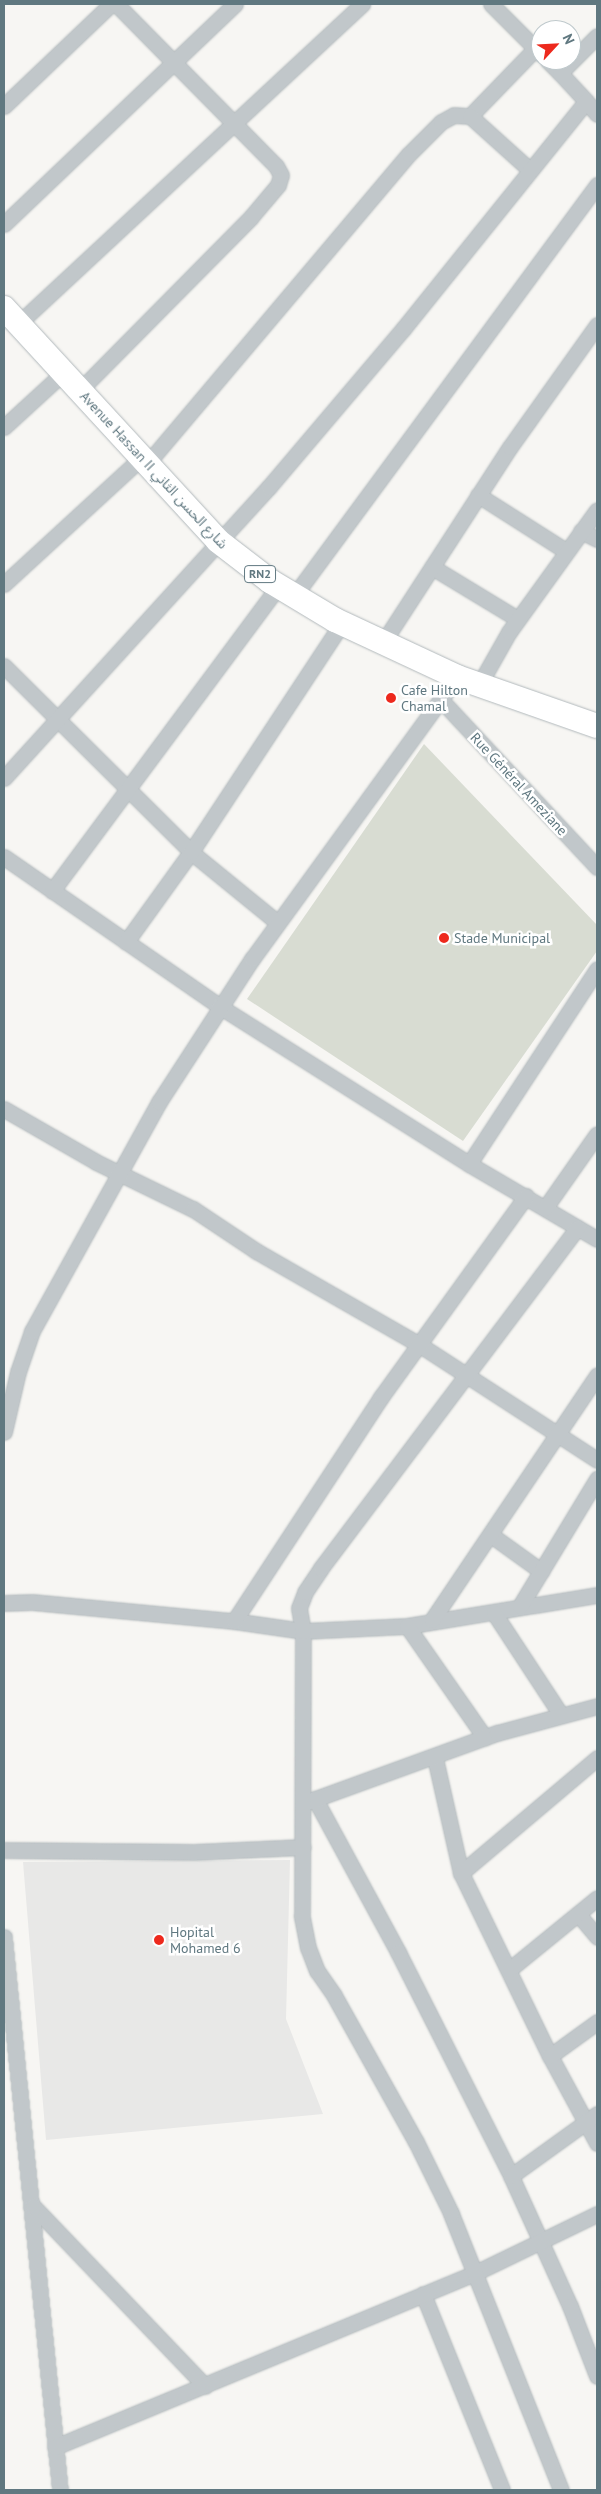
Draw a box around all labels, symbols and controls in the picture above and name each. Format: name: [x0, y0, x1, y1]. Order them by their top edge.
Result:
north arrow: [531, 20, 581, 70]
text: N: [559, 31, 579, 47]
street label: Avenue Hassan II شارع الحسن الثاني: [77, 388, 231, 552]
road number: RN2: [244, 564, 276, 584]
place label: Cafe Hilton Chamal: [401, 682, 468, 714]
marker: Cafe Hilton Chamal: [385, 692, 397, 704]
street label: Rue Général Ameziane: [467, 729, 571, 839]
place label: Stade Municipal: [454, 930, 550, 946]
marker: Stade Municipal: [438, 932, 450, 944]
place label: Hopital Mohamed 6: [170, 1924, 241, 1956]
marker: Hopital Mohamed 6: [152, 1933, 166, 1947]

